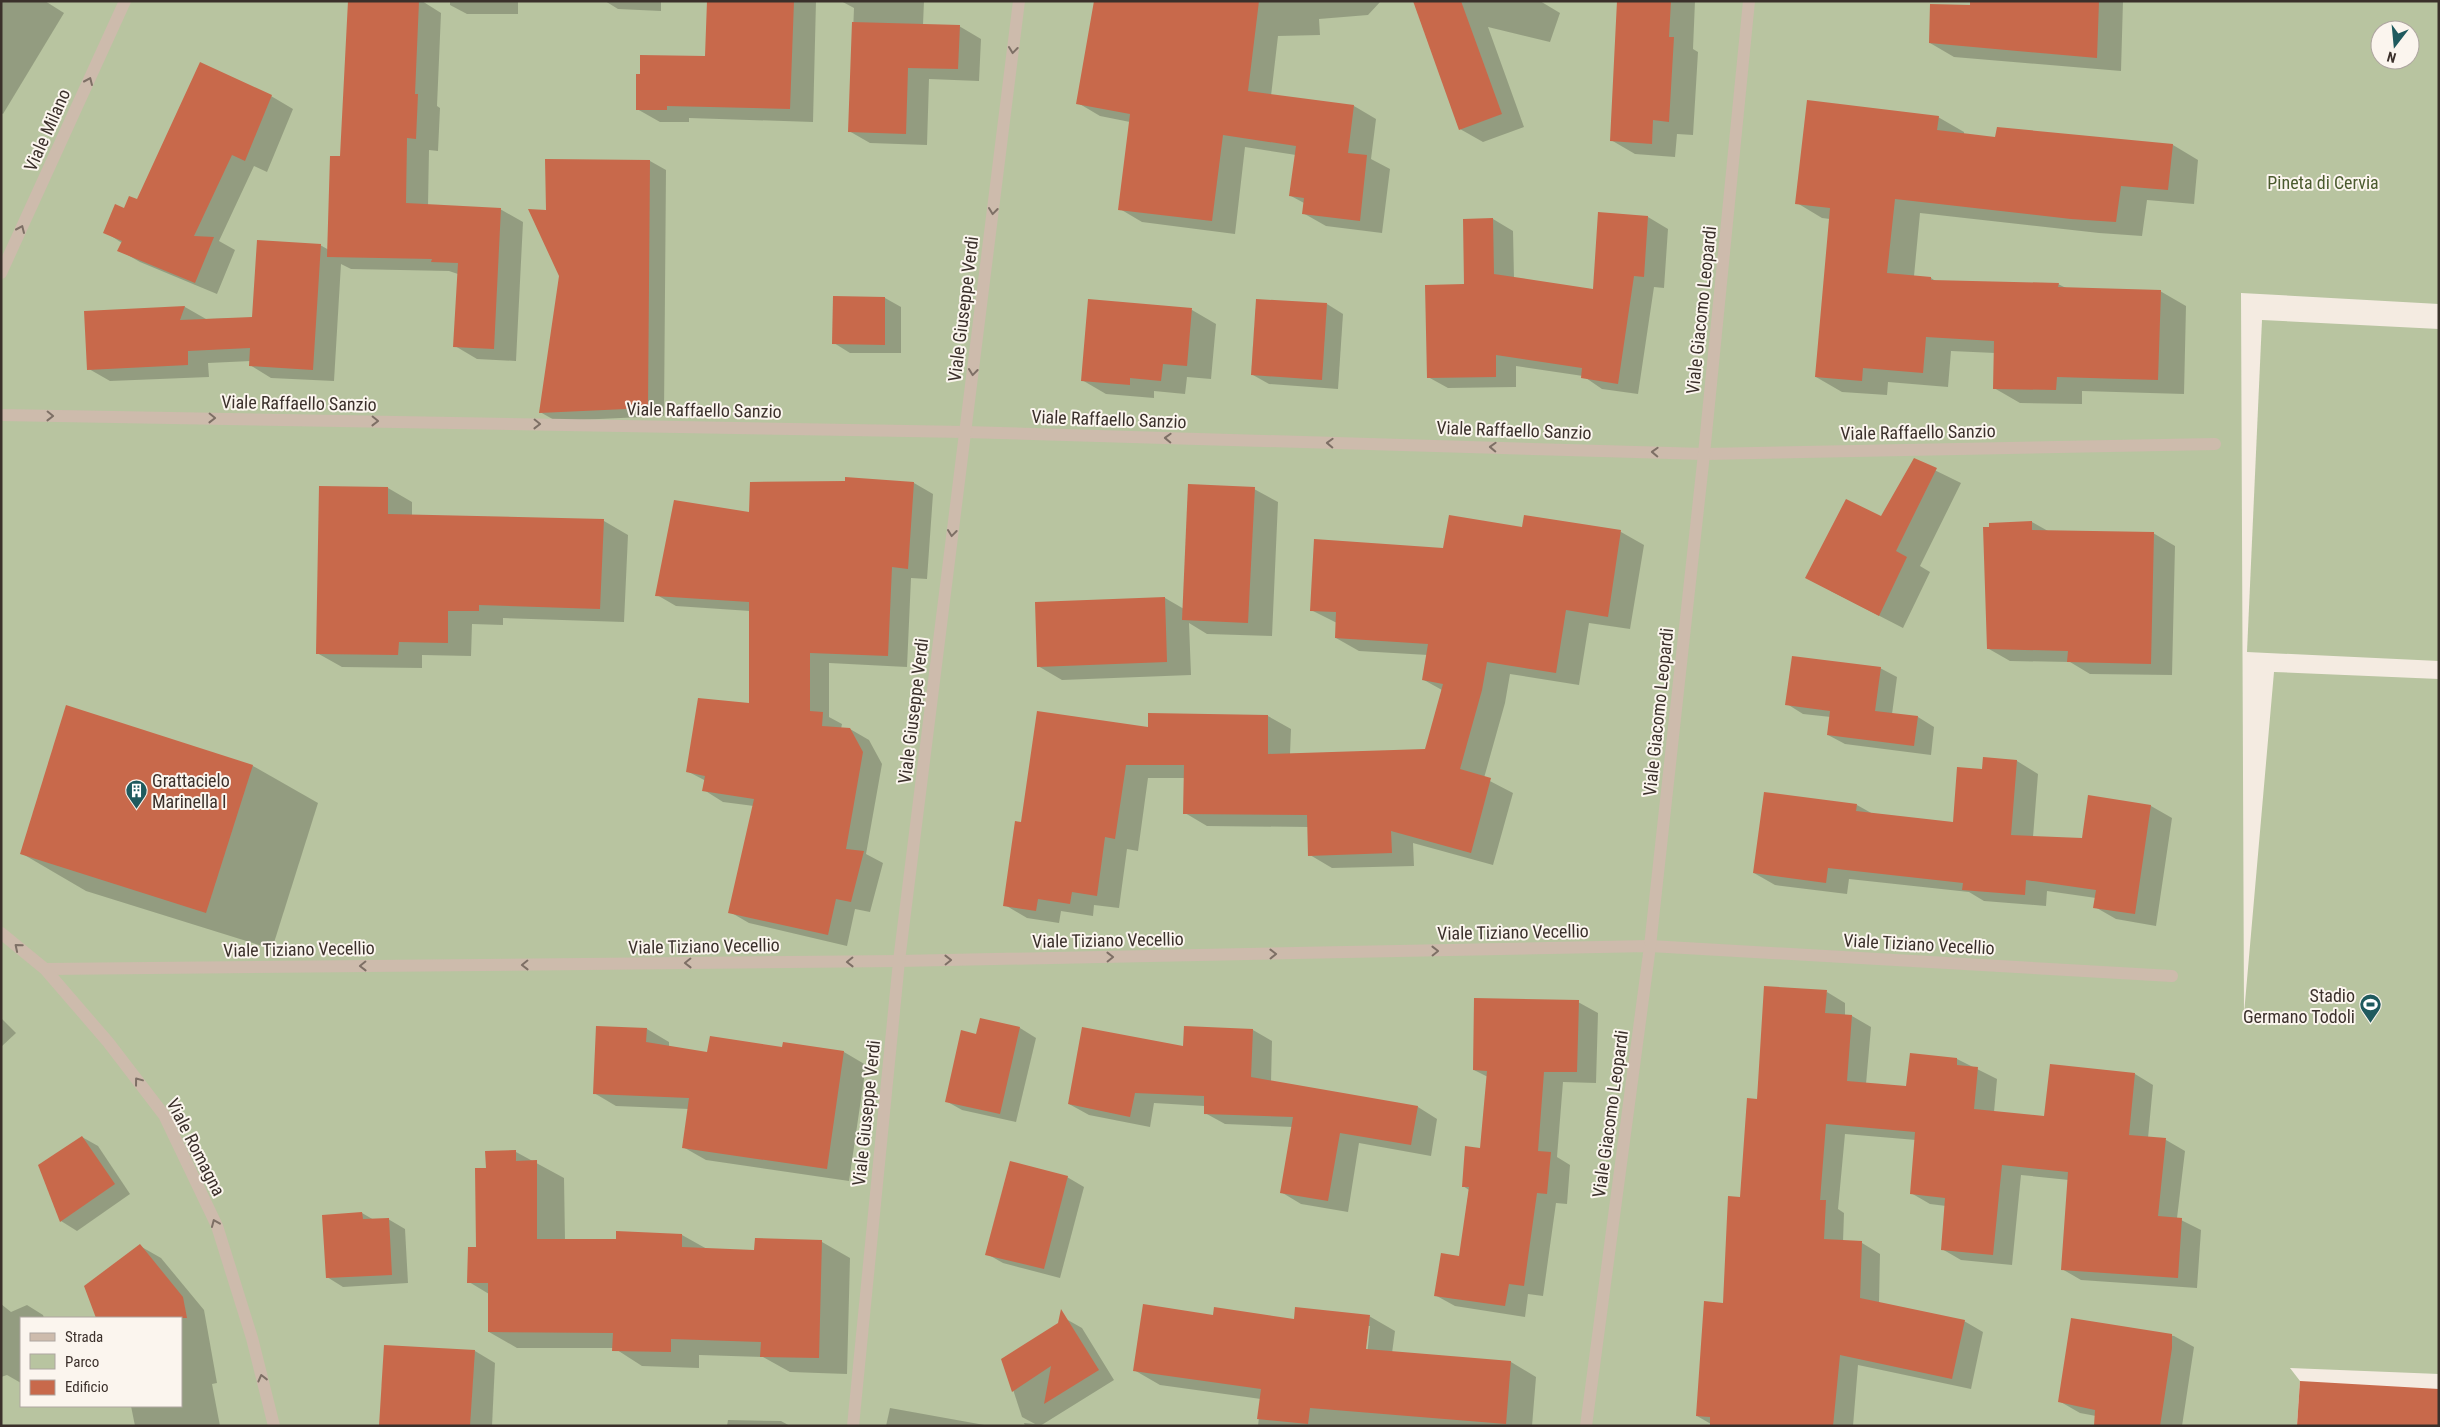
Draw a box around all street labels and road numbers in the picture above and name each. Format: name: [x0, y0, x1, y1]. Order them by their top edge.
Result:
street label: Viale Milano: [20, 86, 74, 174]
street label: Viale Giacomo Leopardi: [1682, 225, 1720, 395]
street label: Viale Giuseppe Verdi: [944, 235, 982, 383]
street label: Viale Raffaello Sanzio: [221, 391, 377, 415]
street label: Viale Raffaello Sanzio: [626, 398, 782, 422]
street label: Viale Raffaello Sanzio: [1031, 406, 1187, 432]
street label: Viale Raffaello Sanzio: [1436, 417, 1592, 443]
street label: Viale Raffaello Sanzio: [1840, 420, 1996, 444]
street label: Viale Giacomo Leopardi: [1639, 627, 1677, 797]
street label: Viale Giuseppe Verdi: [894, 637, 932, 785]
street label: Viale Tiziano Vecellio: [1437, 920, 1589, 944]
street label: Viale Tiziano Vecellio: [1032, 928, 1184, 952]
street label: Viale Tiziano Vecellio: [1843, 930, 1995, 958]
street label: Viale Tiziano Vecellio: [628, 934, 780, 958]
street label: Viale Tiziano Vecellio: [223, 937, 375, 961]
street label: Viale Giacomo Leopardi: [1588, 1029, 1632, 1199]
street label: Viale Giuseppe Verdi: [848, 1039, 884, 1187]
street label: Viale Romagna: [162, 1095, 230, 1199]

